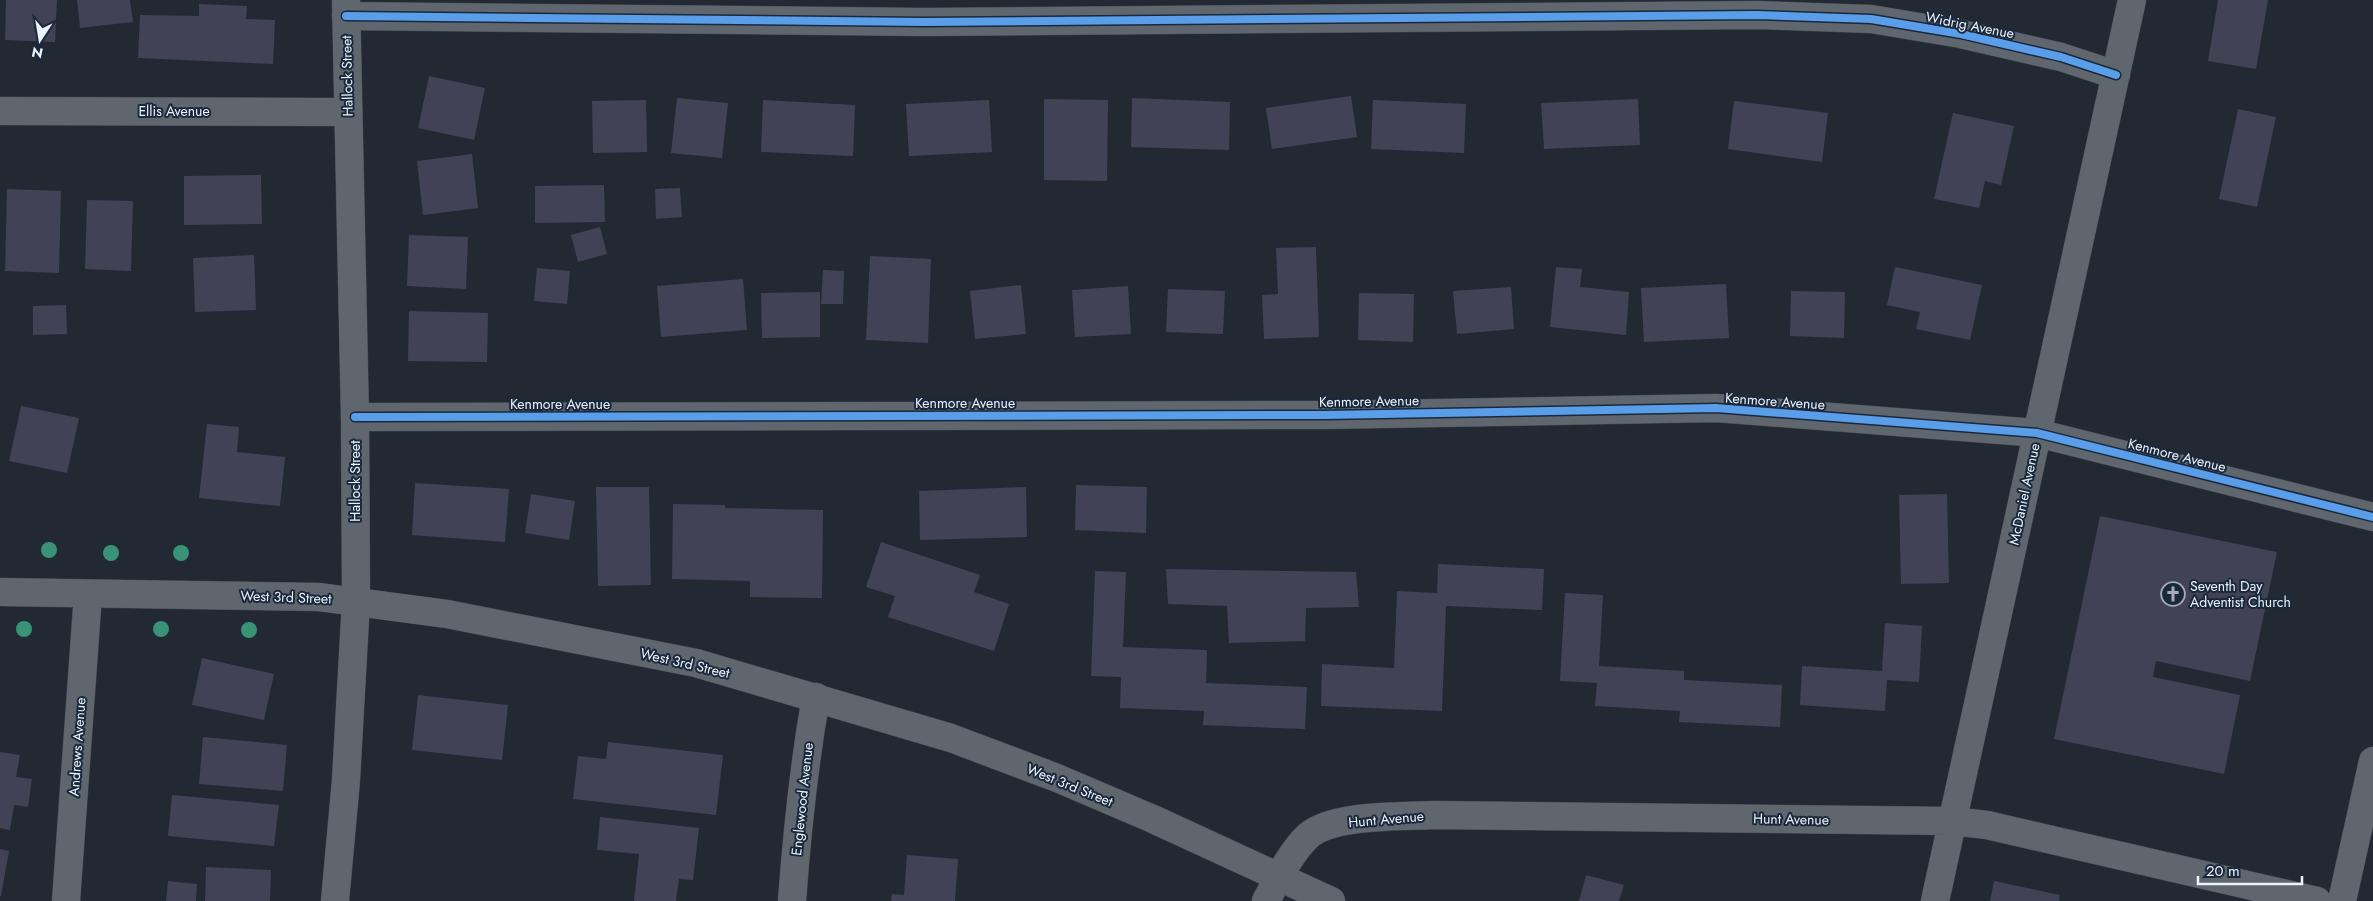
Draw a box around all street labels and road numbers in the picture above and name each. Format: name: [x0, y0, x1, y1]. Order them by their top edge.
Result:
street label: Widrig Avenue: [1924, 7, 2016, 43]
street label: Hallock Street: [336, 35, 358, 117]
street label: Ellis Avenue: [138, 101, 210, 121]
street label: Kenmore Avenue: [1724, 388, 1826, 414]
street label: Kenmore Avenue: [1319, 390, 1419, 412]
street label: Kenmore Avenue: [915, 393, 1015, 413]
street label: Kenmore Avenue: [510, 394, 610, 414]
street label: Kenmore Avenue: [2126, 433, 2228, 477]
street label: Hallock Street: [345, 440, 365, 522]
street label: McDaniel Avenue: [2003, 441, 2045, 547]
street label: West 3rd Street: [240, 585, 333, 609]
street label: West 3rd Street: [638, 643, 732, 683]
street label: Andrews Avenue: [64, 697, 90, 797]
street label: Englewood Avenue: [786, 741, 818, 857]
street label: West 3rd Street: [1024, 759, 1117, 812]
street label: Hunt Avenue: [1347, 806, 1425, 832]
street label: Hunt Avenue: [1753, 808, 1829, 830]

